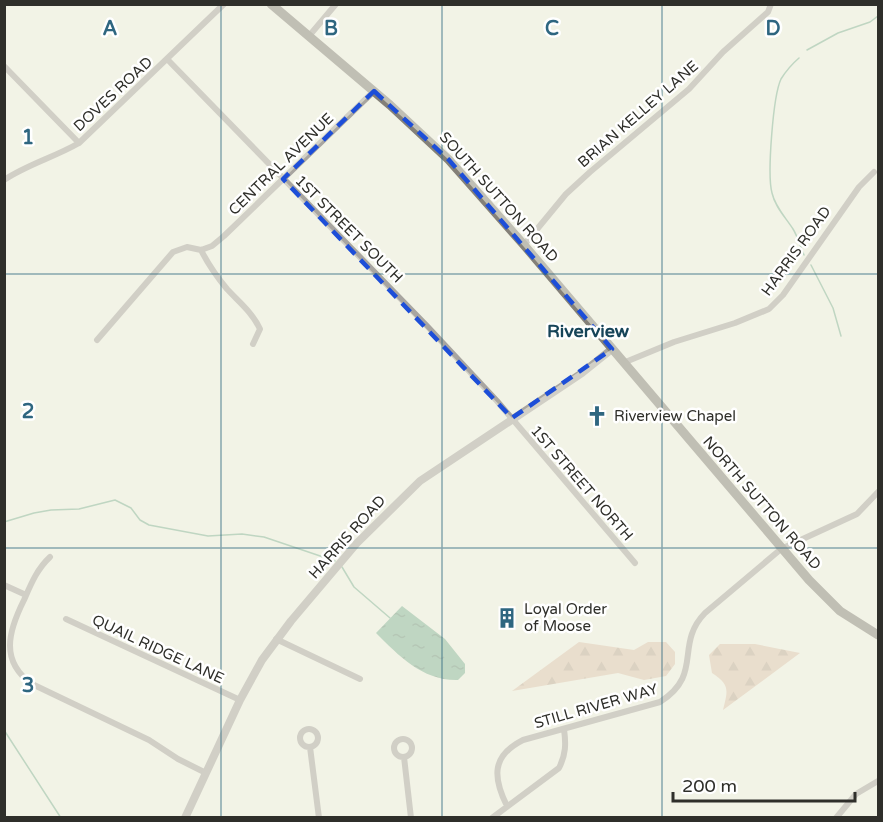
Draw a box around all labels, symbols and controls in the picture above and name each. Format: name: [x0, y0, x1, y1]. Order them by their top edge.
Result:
text: A: [103, 17, 118, 41]
text: B: [324, 17, 338, 41]
text: C: [545, 17, 559, 41]
text: D: [765, 17, 781, 41]
street label: DOVES ROAD: [70, 53, 156, 135]
street label: BRIAN KELLEY LANE: [574, 57, 702, 171]
street label: CENTRAL AVENUE: [225, 109, 337, 219]
text: 1: [22, 126, 34, 150]
street label: SOUTH SUTTON ROAD: [436, 128, 562, 266]
street label: 1ST STREET SOUTH: [291, 171, 407, 287]
street label: HARRIS ROAD: [757, 203, 835, 299]
district label: Riverview: [547, 320, 630, 342]
text: 2: [22, 400, 34, 424]
church icon: Riverview Chapel: [585, 404, 609, 428]
place label: Riverview Chapel: [614, 407, 736, 425]
street label: 1ST STREET NORTH: [527, 422, 637, 544]
street label: NORTH SUTTON ROAD: [699, 433, 825, 573]
street label: HARRIS ROAD: [305, 491, 389, 583]
place label: Loyal Order of Moose: [524, 600, 607, 635]
building icon: Loyal Order of Moose: [495, 606, 519, 630]
street label: QUAIL RIDGE LANE: [89, 611, 227, 687]
text: 3: [22, 674, 34, 698]
street label: STILL RIVER WAY: [532, 680, 660, 732]
scale bar: [673, 765, 854, 803]
text: 200 m: [682, 775, 737, 797]

